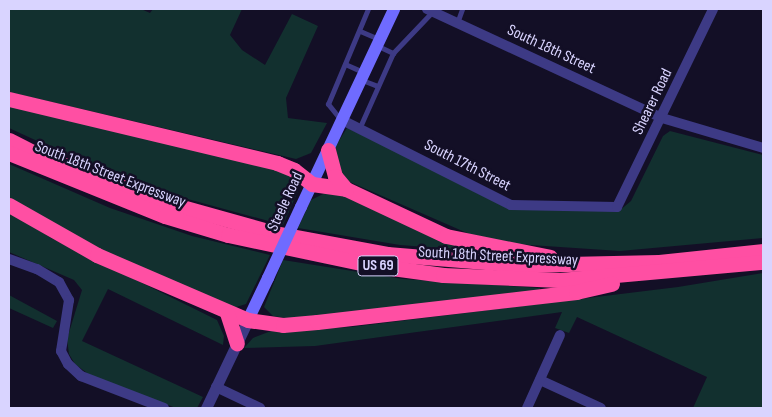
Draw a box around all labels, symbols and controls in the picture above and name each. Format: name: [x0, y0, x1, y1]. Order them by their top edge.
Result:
street label: South 18th Street: [504, 21, 598, 79]
street label: Shearer Road: [629, 66, 677, 138]
street label: South 17th Street: [421, 136, 513, 196]
street label: South 18th Street Expressway: [32, 137, 188, 213]
street label: Steele Road: [264, 169, 308, 235]
street label: South 18th Street Expressway: [418, 243, 578, 271]
road number: US 69: [357, 254, 399, 278]

